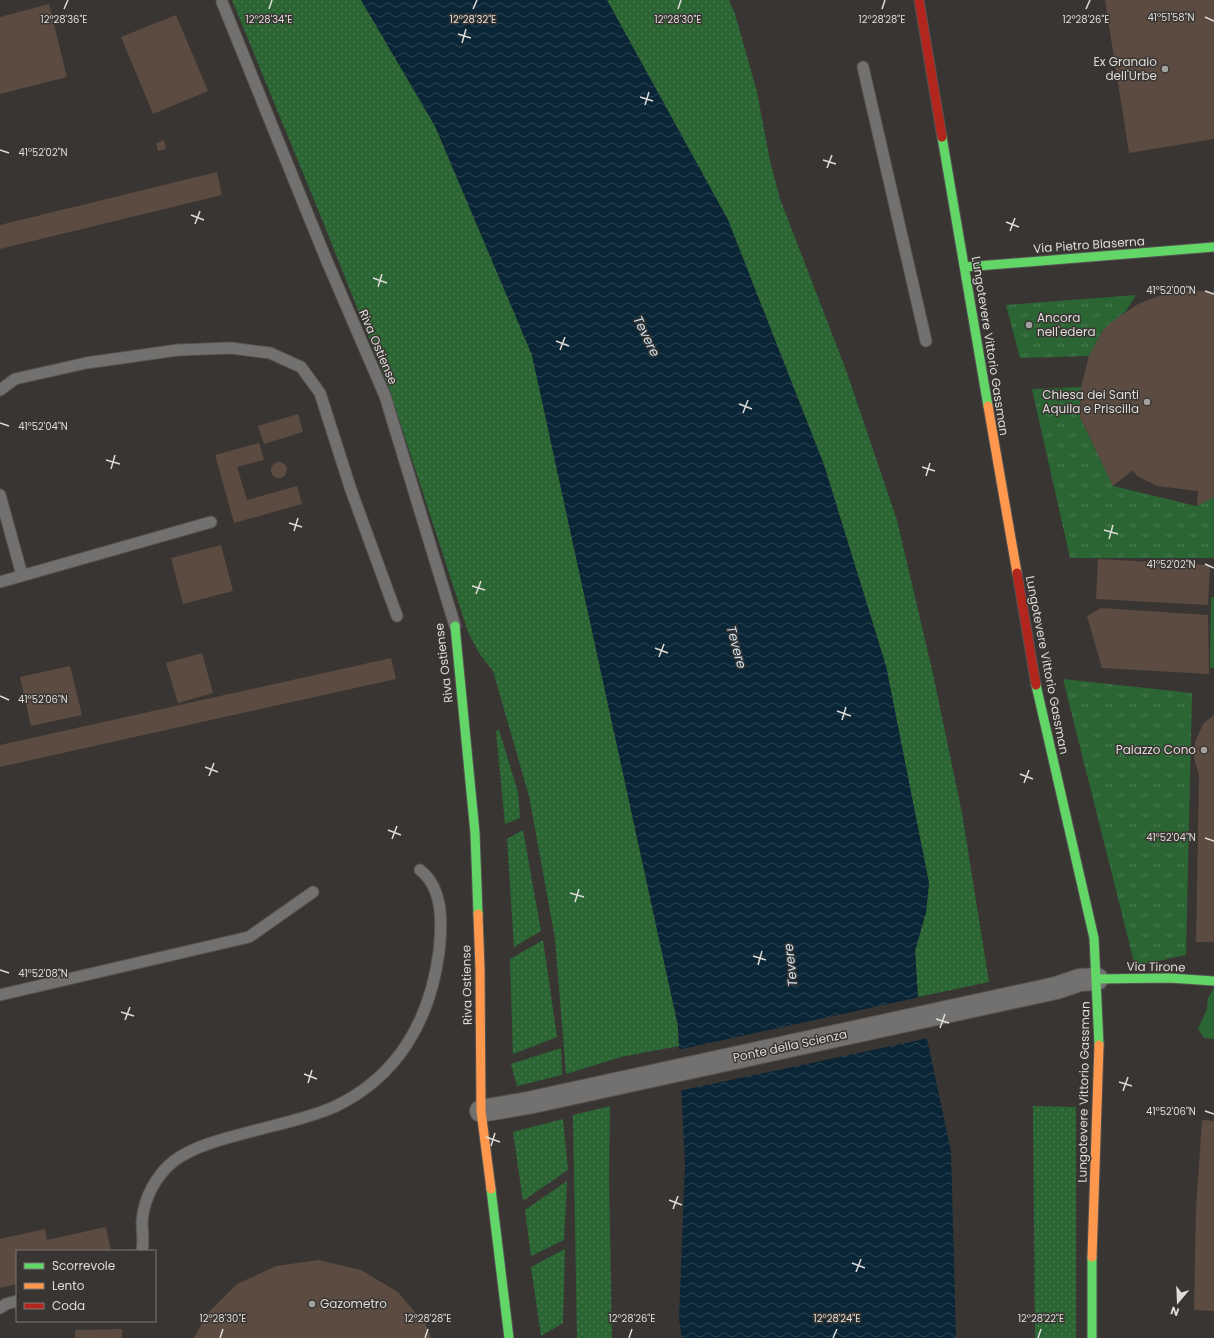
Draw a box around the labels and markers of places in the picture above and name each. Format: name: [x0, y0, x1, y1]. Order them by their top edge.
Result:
place label: Ex Granaio dell'Urbe: [1094, 53, 1157, 84]
marker: Ex Granaio dell'Urbe: [1160, 64, 1170, 74]
place label: Ancora nell'edera: [1037, 309, 1096, 340]
marker: Ancora nell'edera: [1024, 320, 1034, 330]
place label: Chiesa dei Santi Aquila e Priscilla: [1042, 386, 1139, 417]
marker: Chiesa dei Santi Aquila e Priscilla: [1142, 397, 1152, 407]
place label: Palazzo Cono: [1116, 741, 1196, 758]
marker: Palazzo Cono: [1199, 745, 1209, 755]
place label: Gazometro: [320, 1295, 387, 1312]
marker: Gazometro: [307, 1299, 317, 1309]

